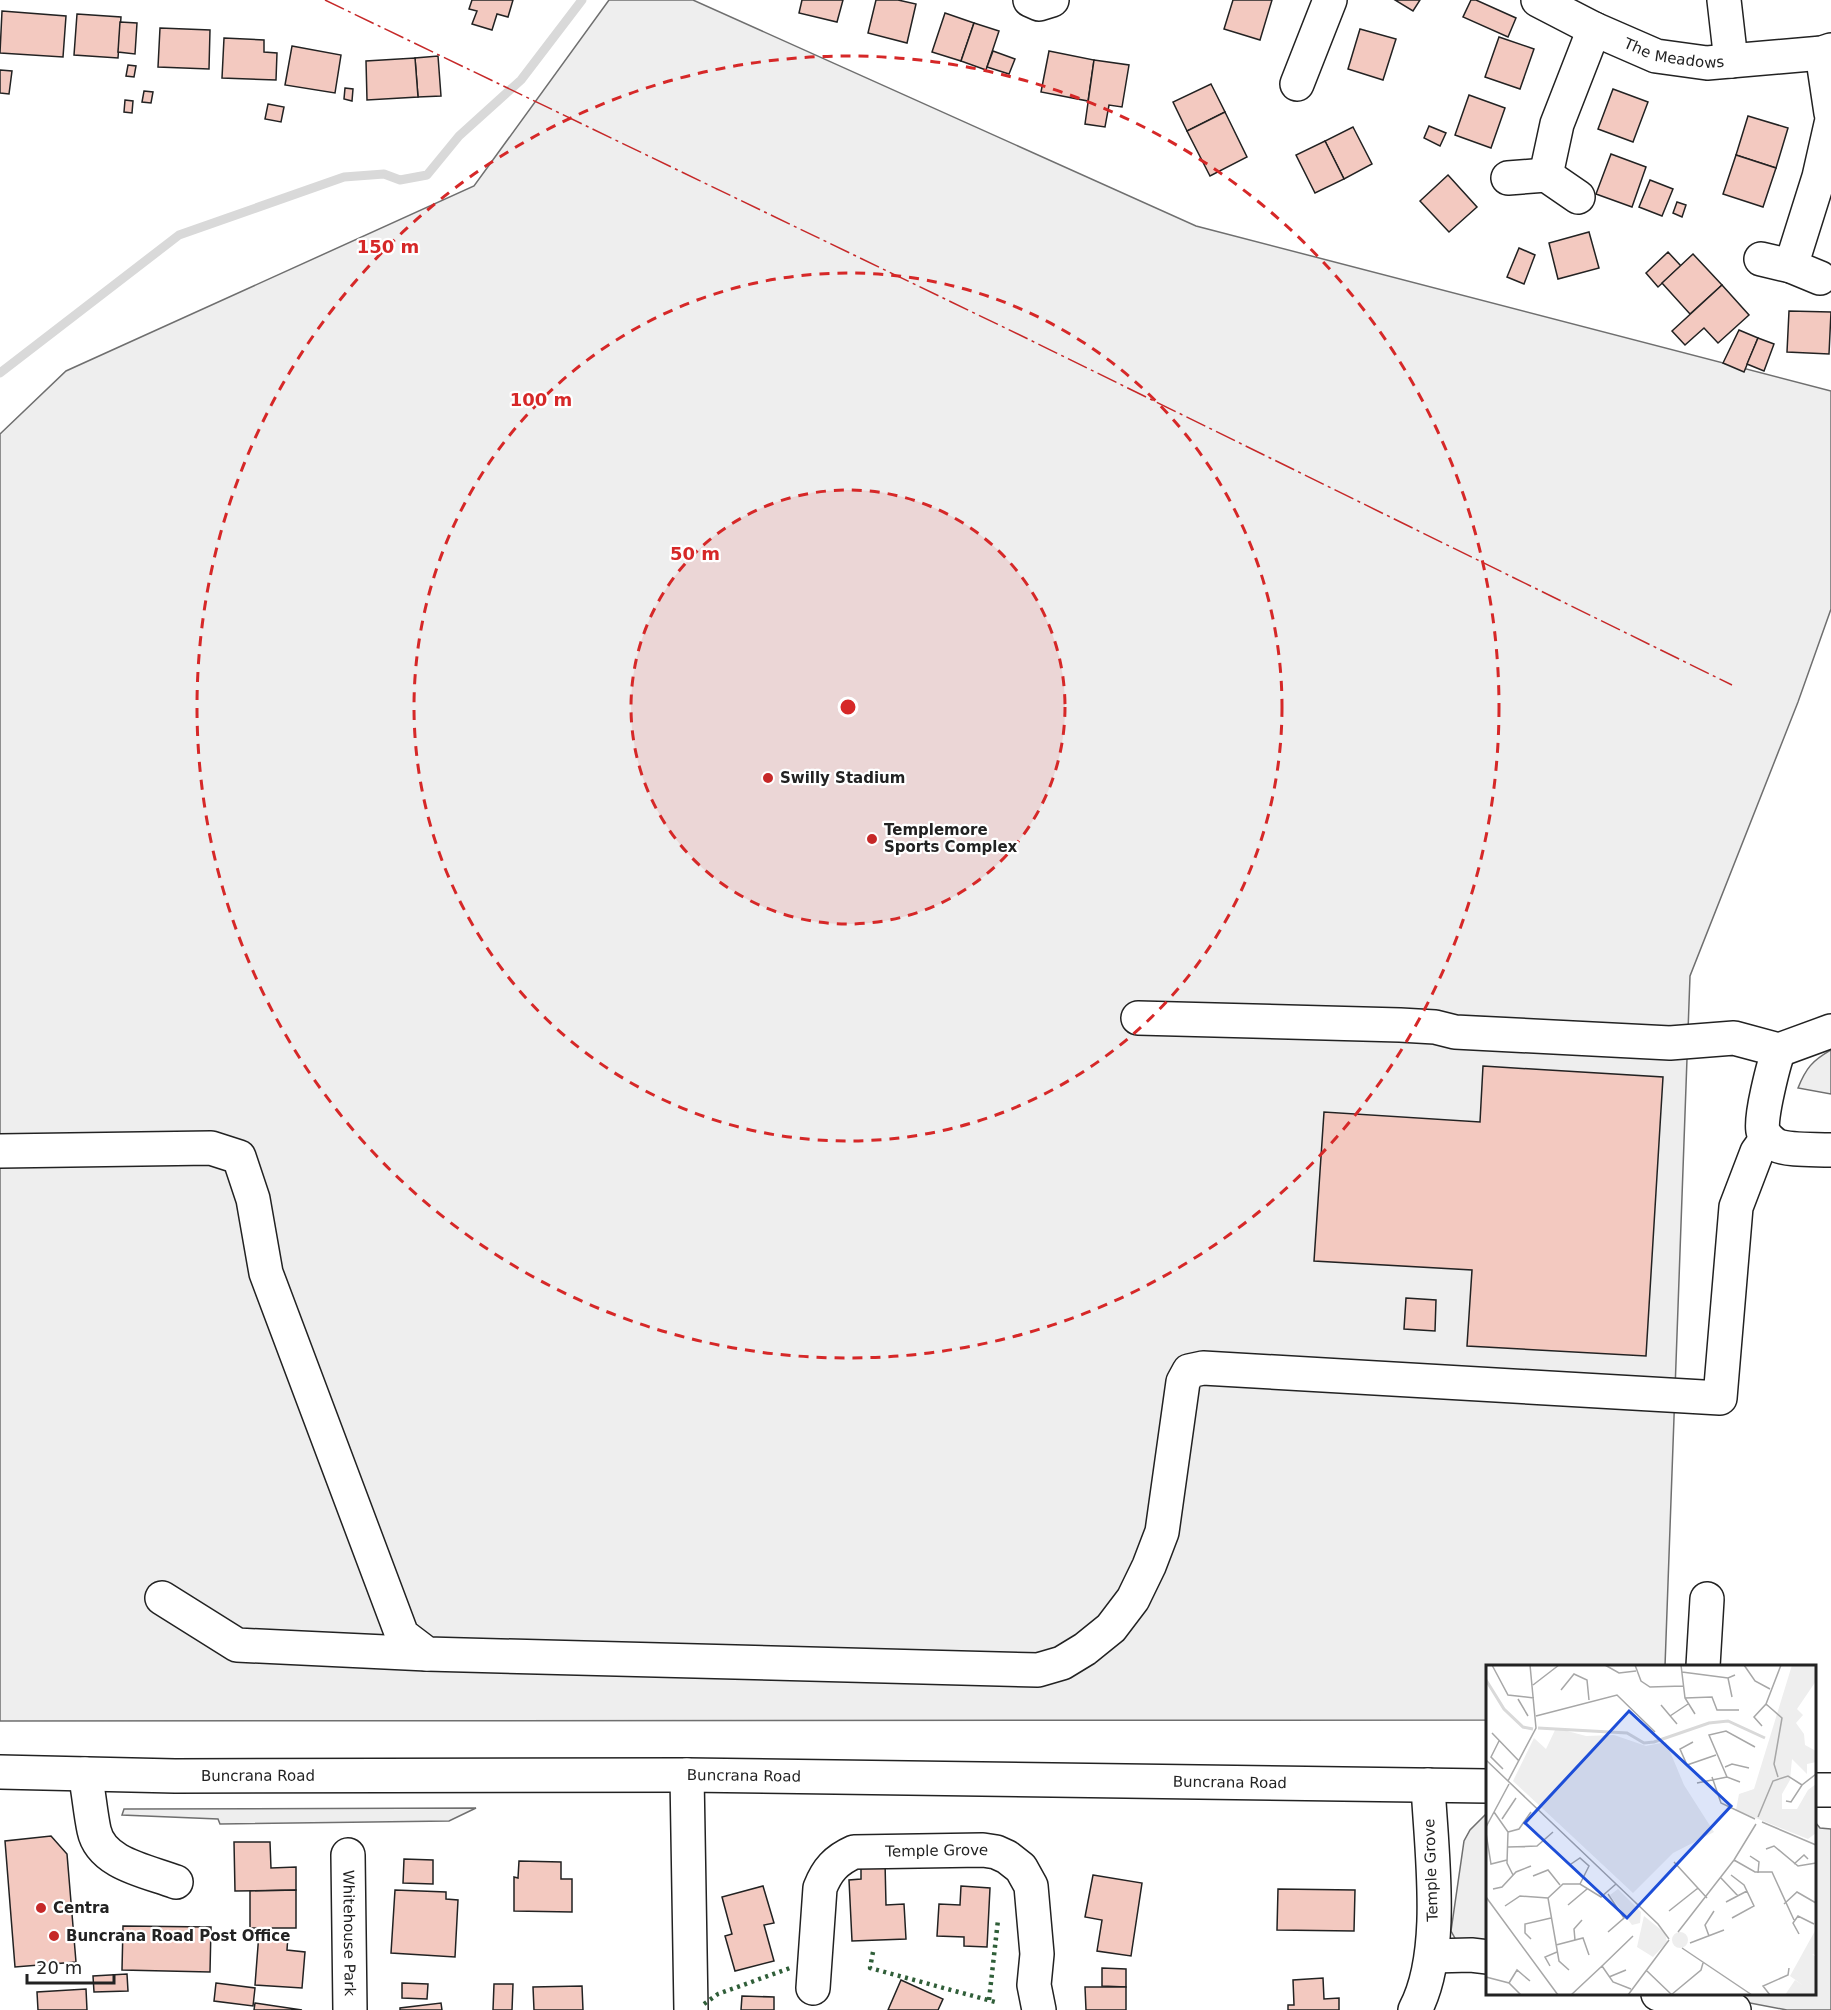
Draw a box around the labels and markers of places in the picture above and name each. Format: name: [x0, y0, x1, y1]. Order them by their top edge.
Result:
centre of rings: [838, 697, 858, 717]
place label: Swilly Stadium: [780, 769, 905, 787]
marker: Swilly Stadium: [761, 771, 775, 785]
place label: Templemore Sports Complex: [884, 821, 1018, 856]
marker: Templemore Sports Complex: [865, 832, 879, 846]
place label: Centra: [53, 1899, 110, 1917]
marker: Centra: [34, 1901, 48, 1915]
place label: Buncrana Road Post Office: [66, 1927, 290, 1945]
marker: Buncrana Road Post Office: [47, 1929, 61, 1943]

